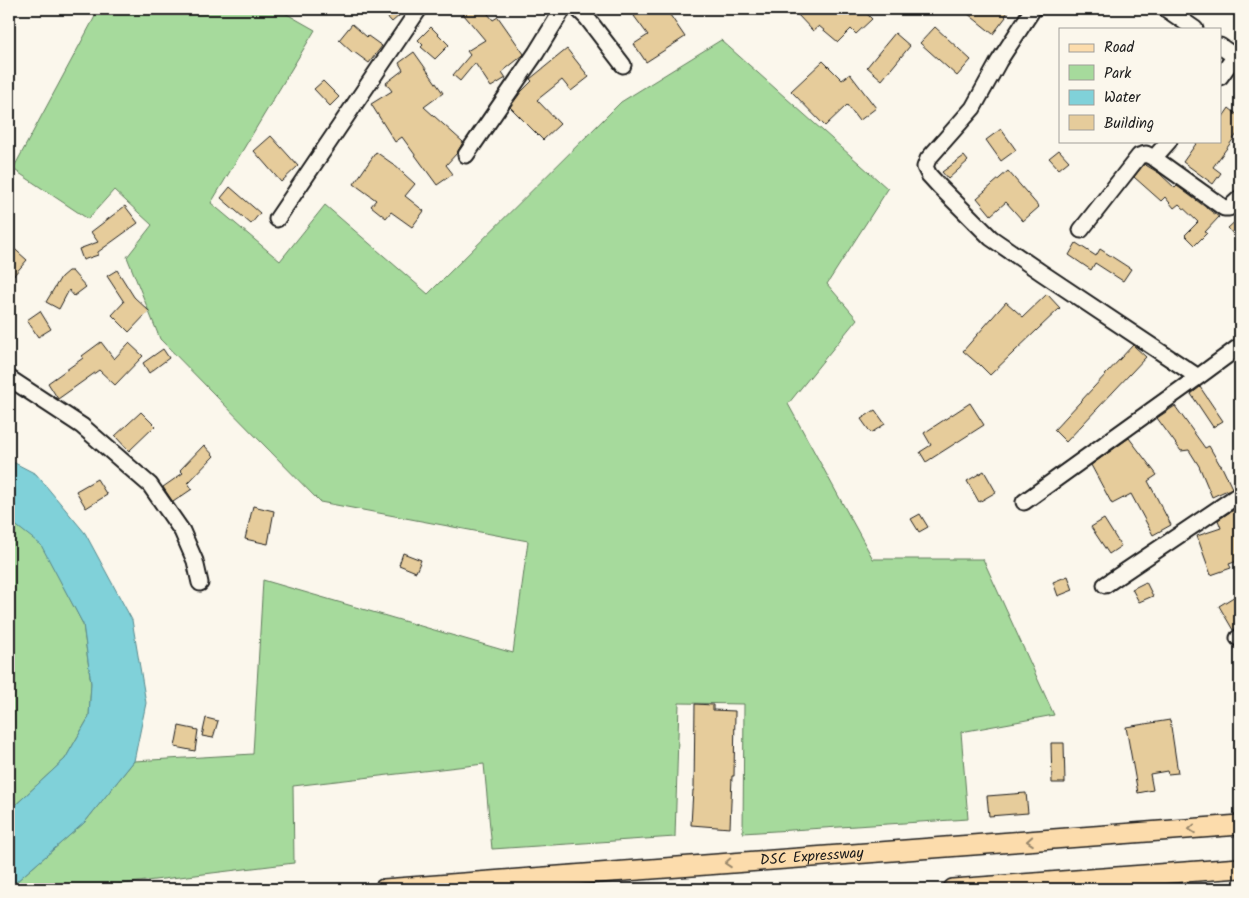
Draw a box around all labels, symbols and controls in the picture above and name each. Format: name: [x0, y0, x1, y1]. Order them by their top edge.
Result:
legend: [1059, 28, 1222, 142]
text: Road: [1104, 36, 1135, 60]
text: Park: [1104, 62, 1132, 86]
text: Water: [1104, 86, 1141, 110]
text: Building: [1104, 112, 1154, 136]
one-way arrow: [1187, 823, 1195, 834]
one-way arrow: [1025, 835, 1033, 846]
street label: DSC Expressway: [759, 841, 865, 873]
one-way arrow: [724, 858, 732, 869]

